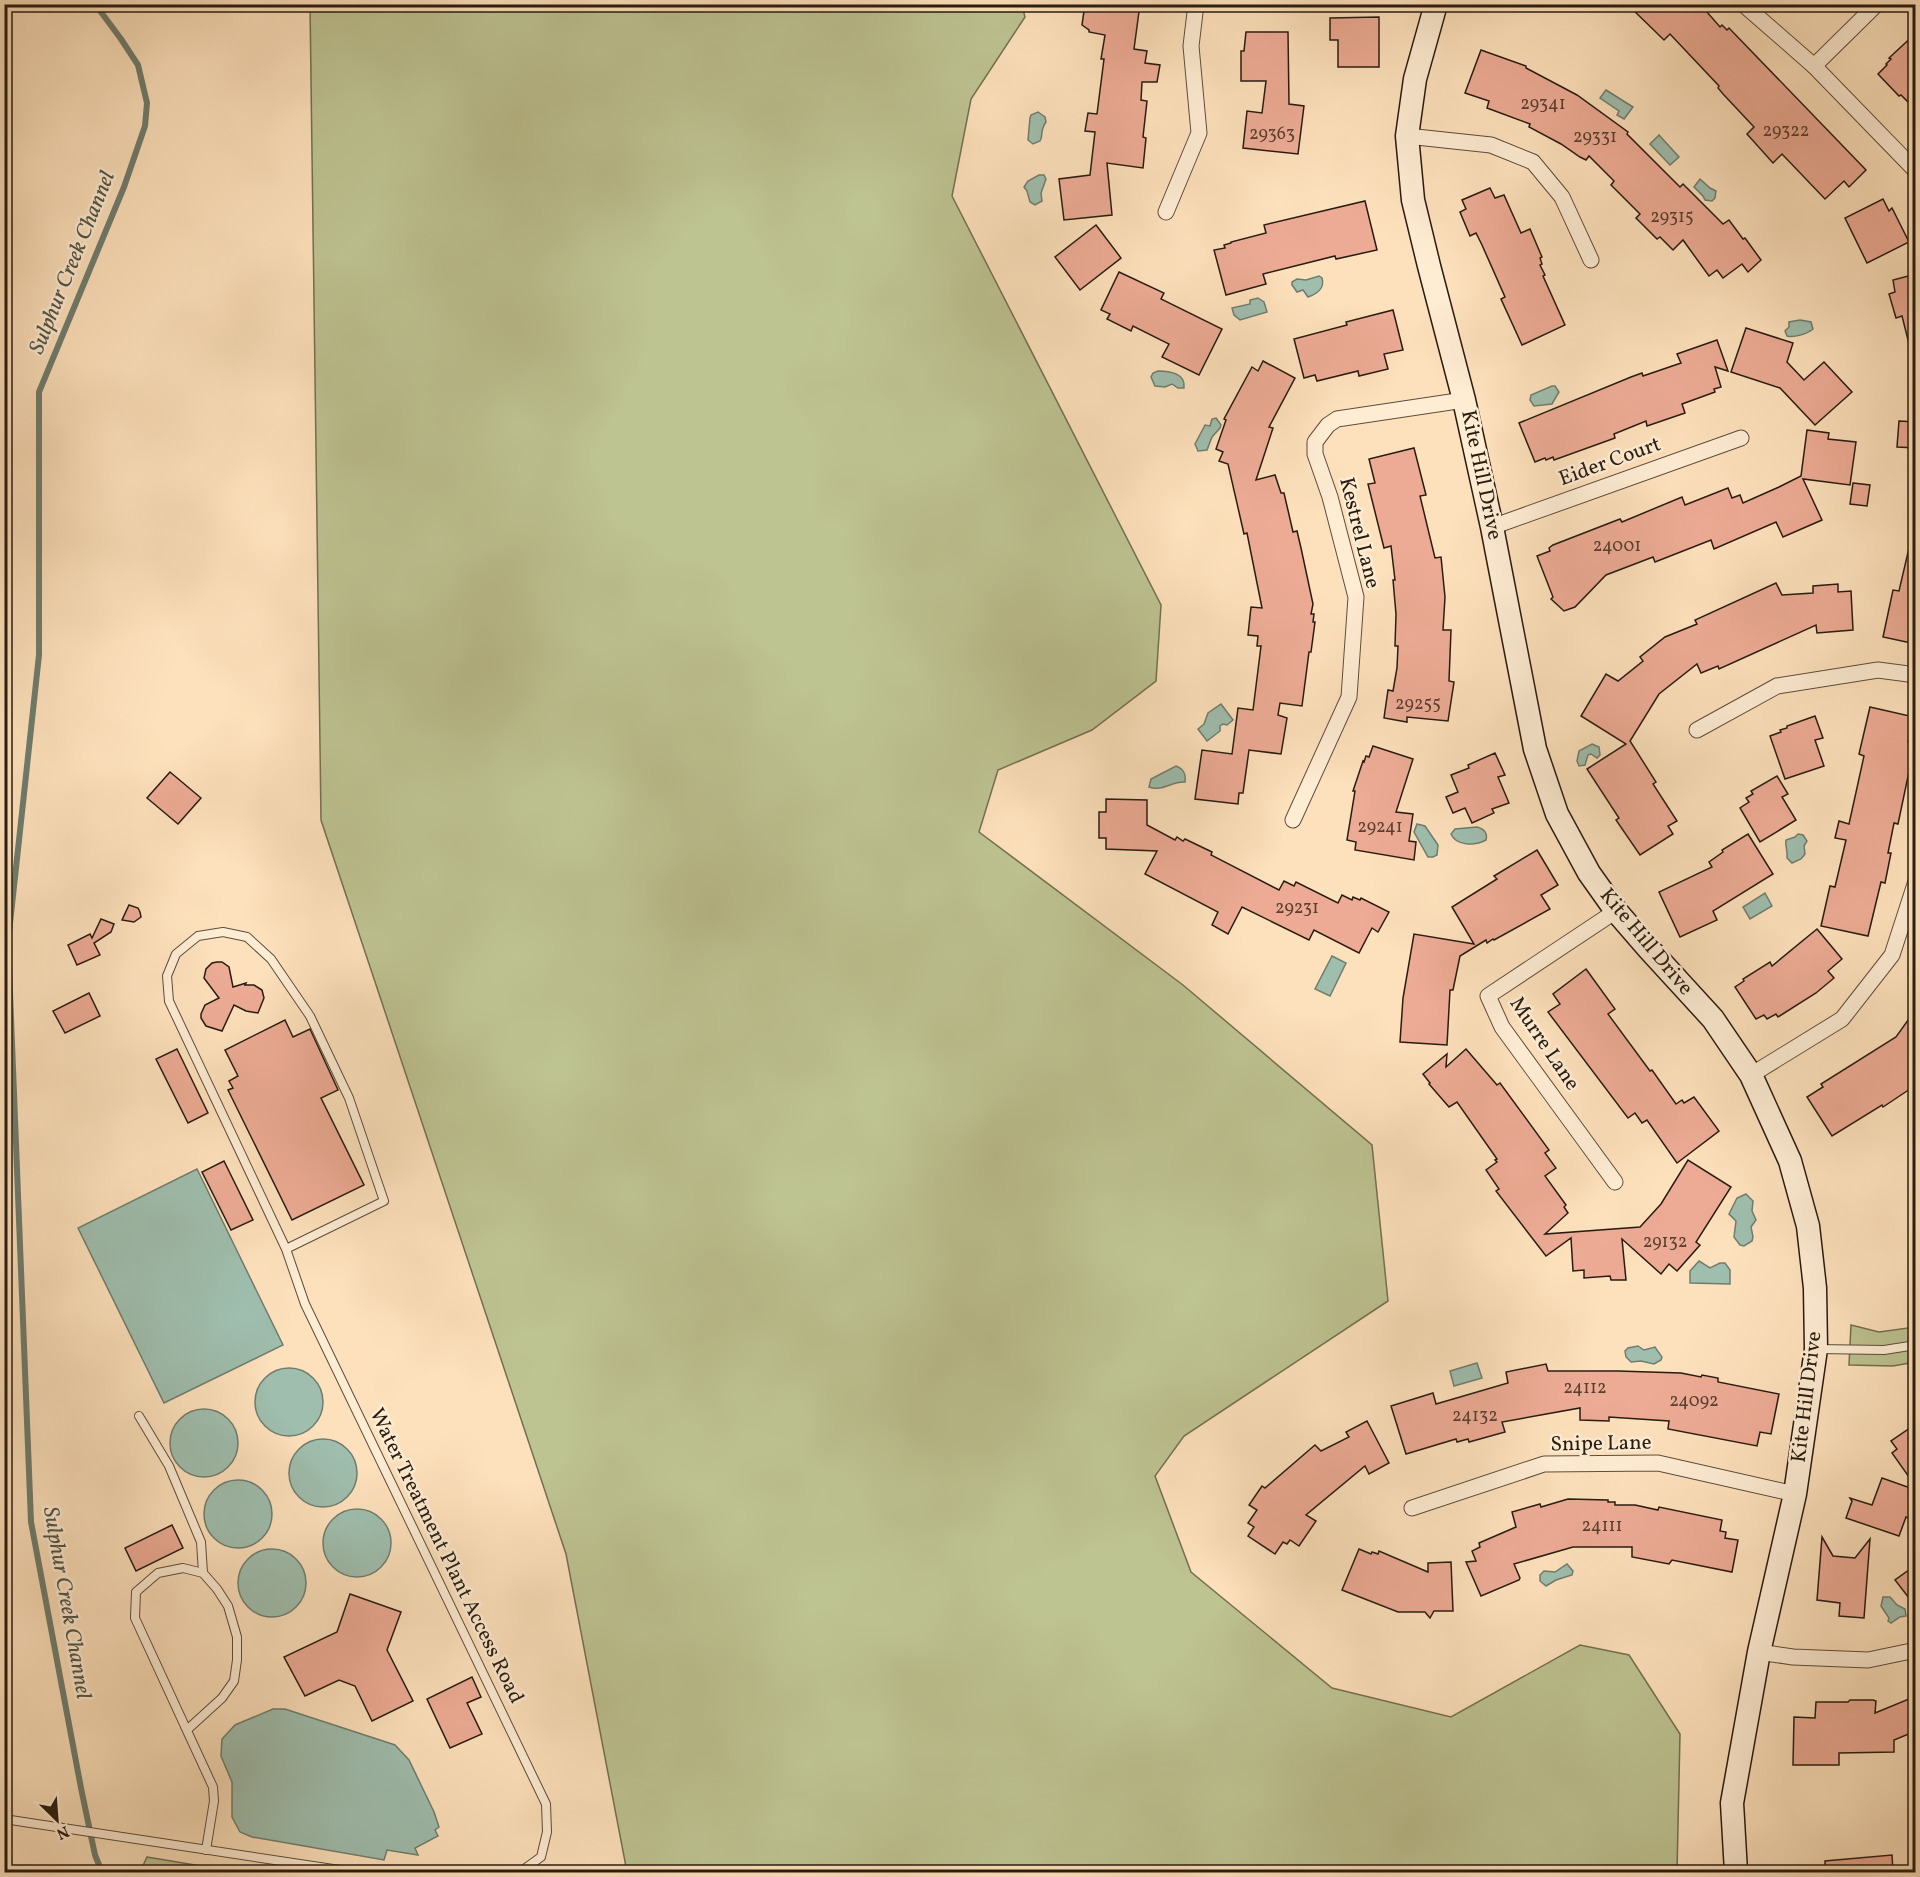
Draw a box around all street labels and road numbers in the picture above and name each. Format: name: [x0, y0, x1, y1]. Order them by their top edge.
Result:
street label: Kite Hill Drive: [1453, 407, 1509, 543]
street label: Eider Court: [1555, 430, 1665, 494]
street label: Kestrel Lane: [1331, 474, 1387, 592]
street label: Kite Hill Drive: [1592, 882, 1700, 1002]
street label: Murre Lane: [1502, 991, 1586, 1097]
street label: Kite Hill Drive: [1785, 1330, 1829, 1464]
street label: Water Treatment Plant Access Road: [362, 1403, 530, 1709]
street label: Snipe Lane: [1550, 1429, 1652, 1459]

